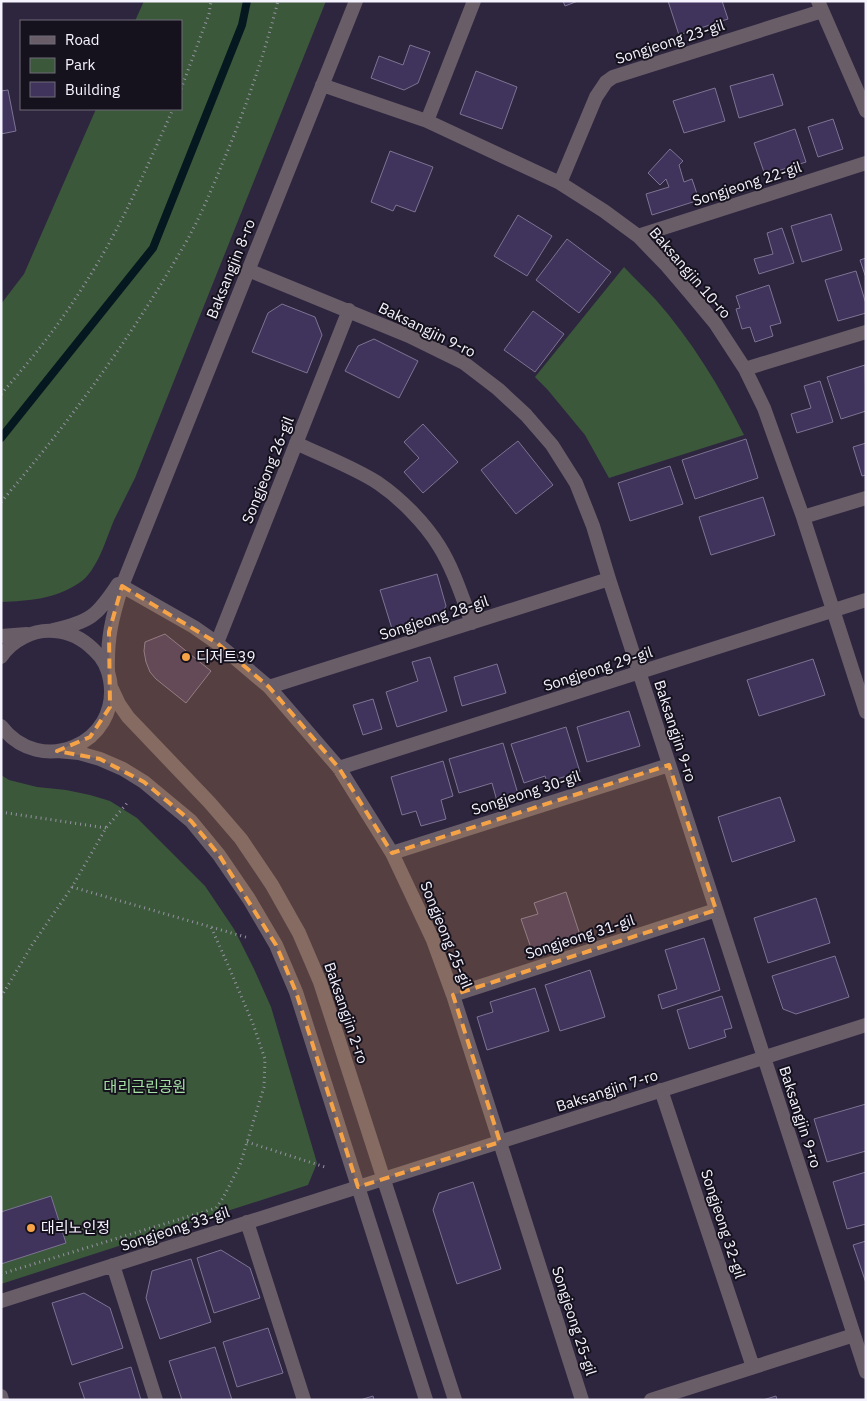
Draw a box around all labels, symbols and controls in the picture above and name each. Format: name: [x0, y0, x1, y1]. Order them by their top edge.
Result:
street label: Songjeong 23-gil: [613, 15, 727, 68]
legend: [20, 20, 182, 110]
text: Road: [65, 30, 100, 49]
text: Park: [65, 55, 95, 74]
text: Building: [65, 80, 120, 99]
street label: Songjeong 22-gil: [690, 157, 804, 210]
street label: Baksangjin 8-ro: [202, 216, 259, 321]
street label: Baksangjin 10-ro: [646, 223, 735, 322]
street label: Baksangjin 9-ro: [375, 298, 479, 361]
street label: Songjeong 26-gil: [237, 413, 298, 526]
street label: Songjeong 28-gil: [377, 591, 491, 644]
street label: Songjeong 29-gil: [541, 642, 655, 695]
place label: 디저트39: [196, 647, 255, 666]
marker: 디저트39: [180, 651, 192, 663]
street label: Baksangjin 9-ro: [650, 678, 701, 784]
street label: Songjeong 30-gil: [469, 766, 583, 819]
street label: Songjeong 25-gil: [416, 878, 477, 991]
street label: Songjeong 31-gil: [523, 910, 637, 963]
street label: Baksangjin 2-ro: [320, 960, 373, 1066]
street label: Baksangjin 9-ro: [775, 1064, 826, 1170]
street label: Baksangjin 7-ro: [554, 1065, 660, 1116]
park label: 대리근린공원: [104, 1077, 186, 1096]
street label: Songjeong 32-gil: [697, 1167, 750, 1281]
street label: Songjeong 33-gil: [118, 1202, 232, 1255]
place label: 대리노인정: [41, 1218, 110, 1237]
marker: 대리노인정: [25, 1222, 37, 1234]
street label: Songjeong 25-gil: [548, 1264, 601, 1378]

